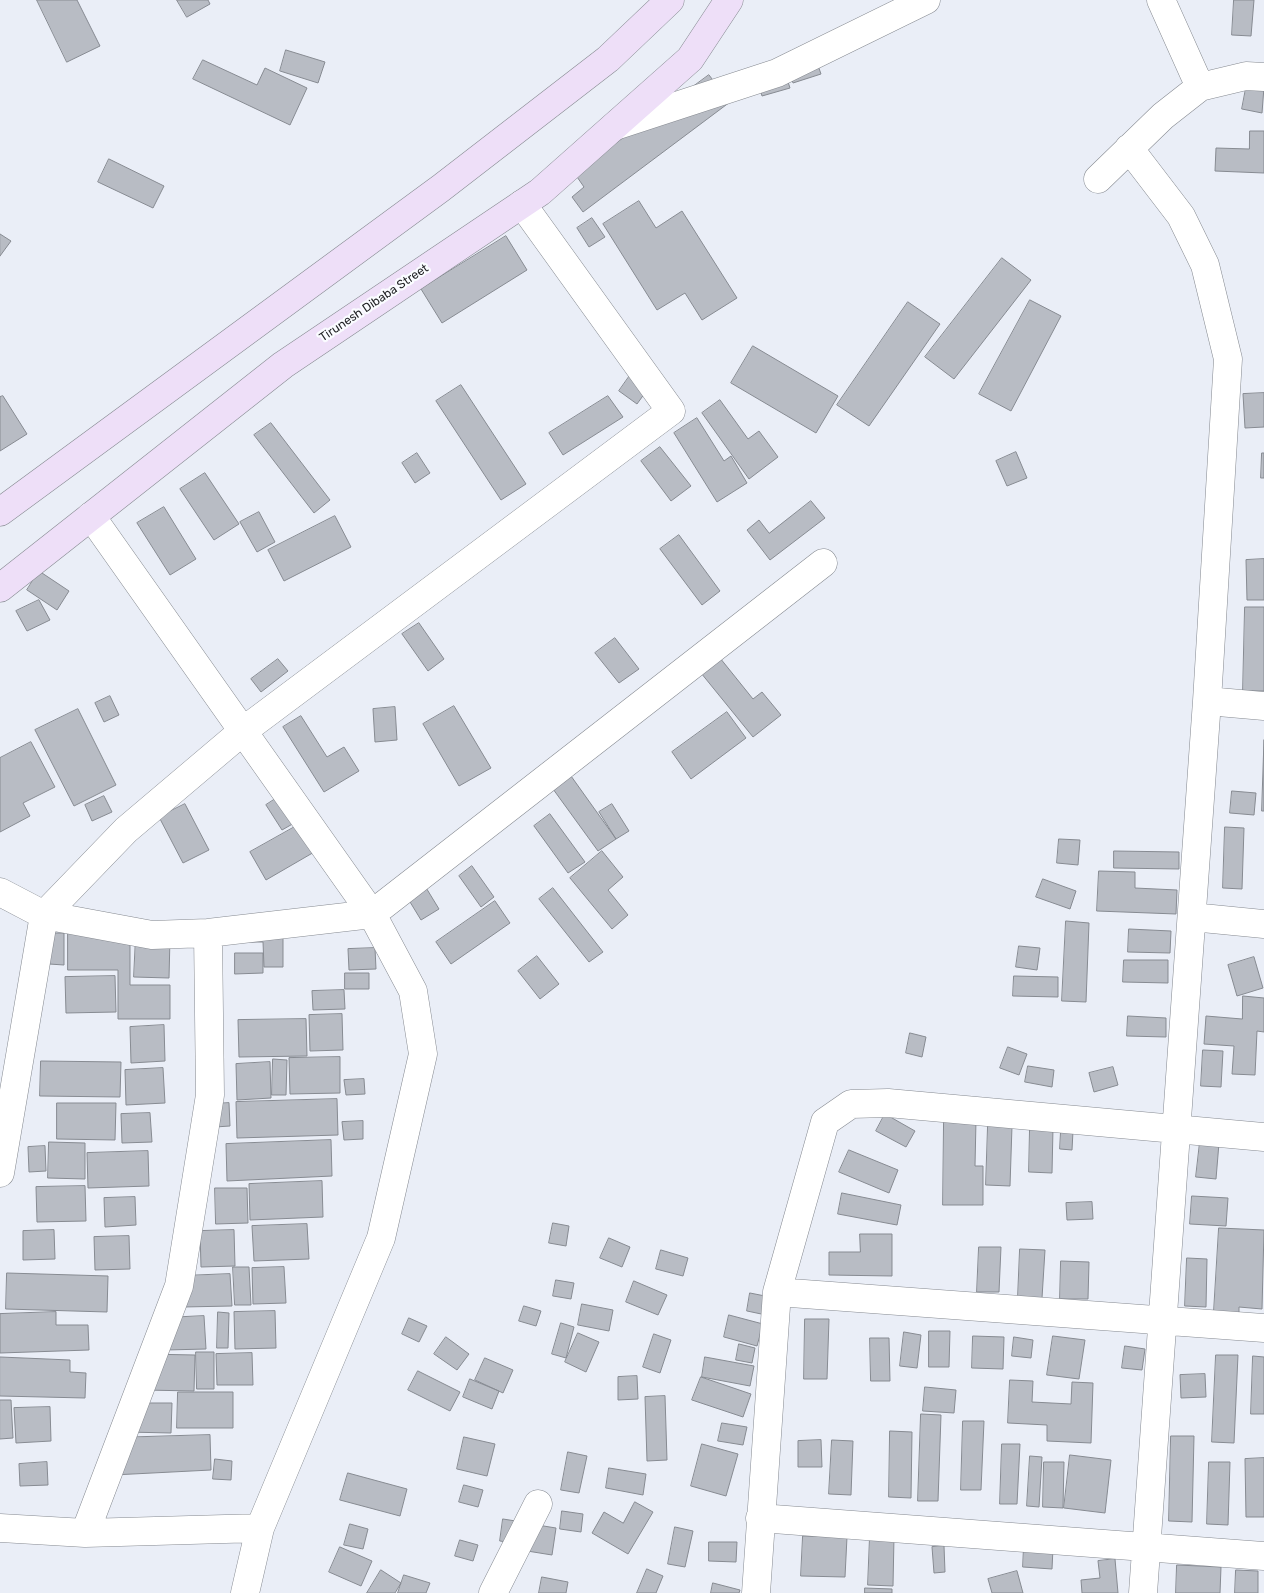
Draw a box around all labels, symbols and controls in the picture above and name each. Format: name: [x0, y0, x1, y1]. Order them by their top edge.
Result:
street label: Tirunesh Dibaba Street: [317, 261, 431, 345]

